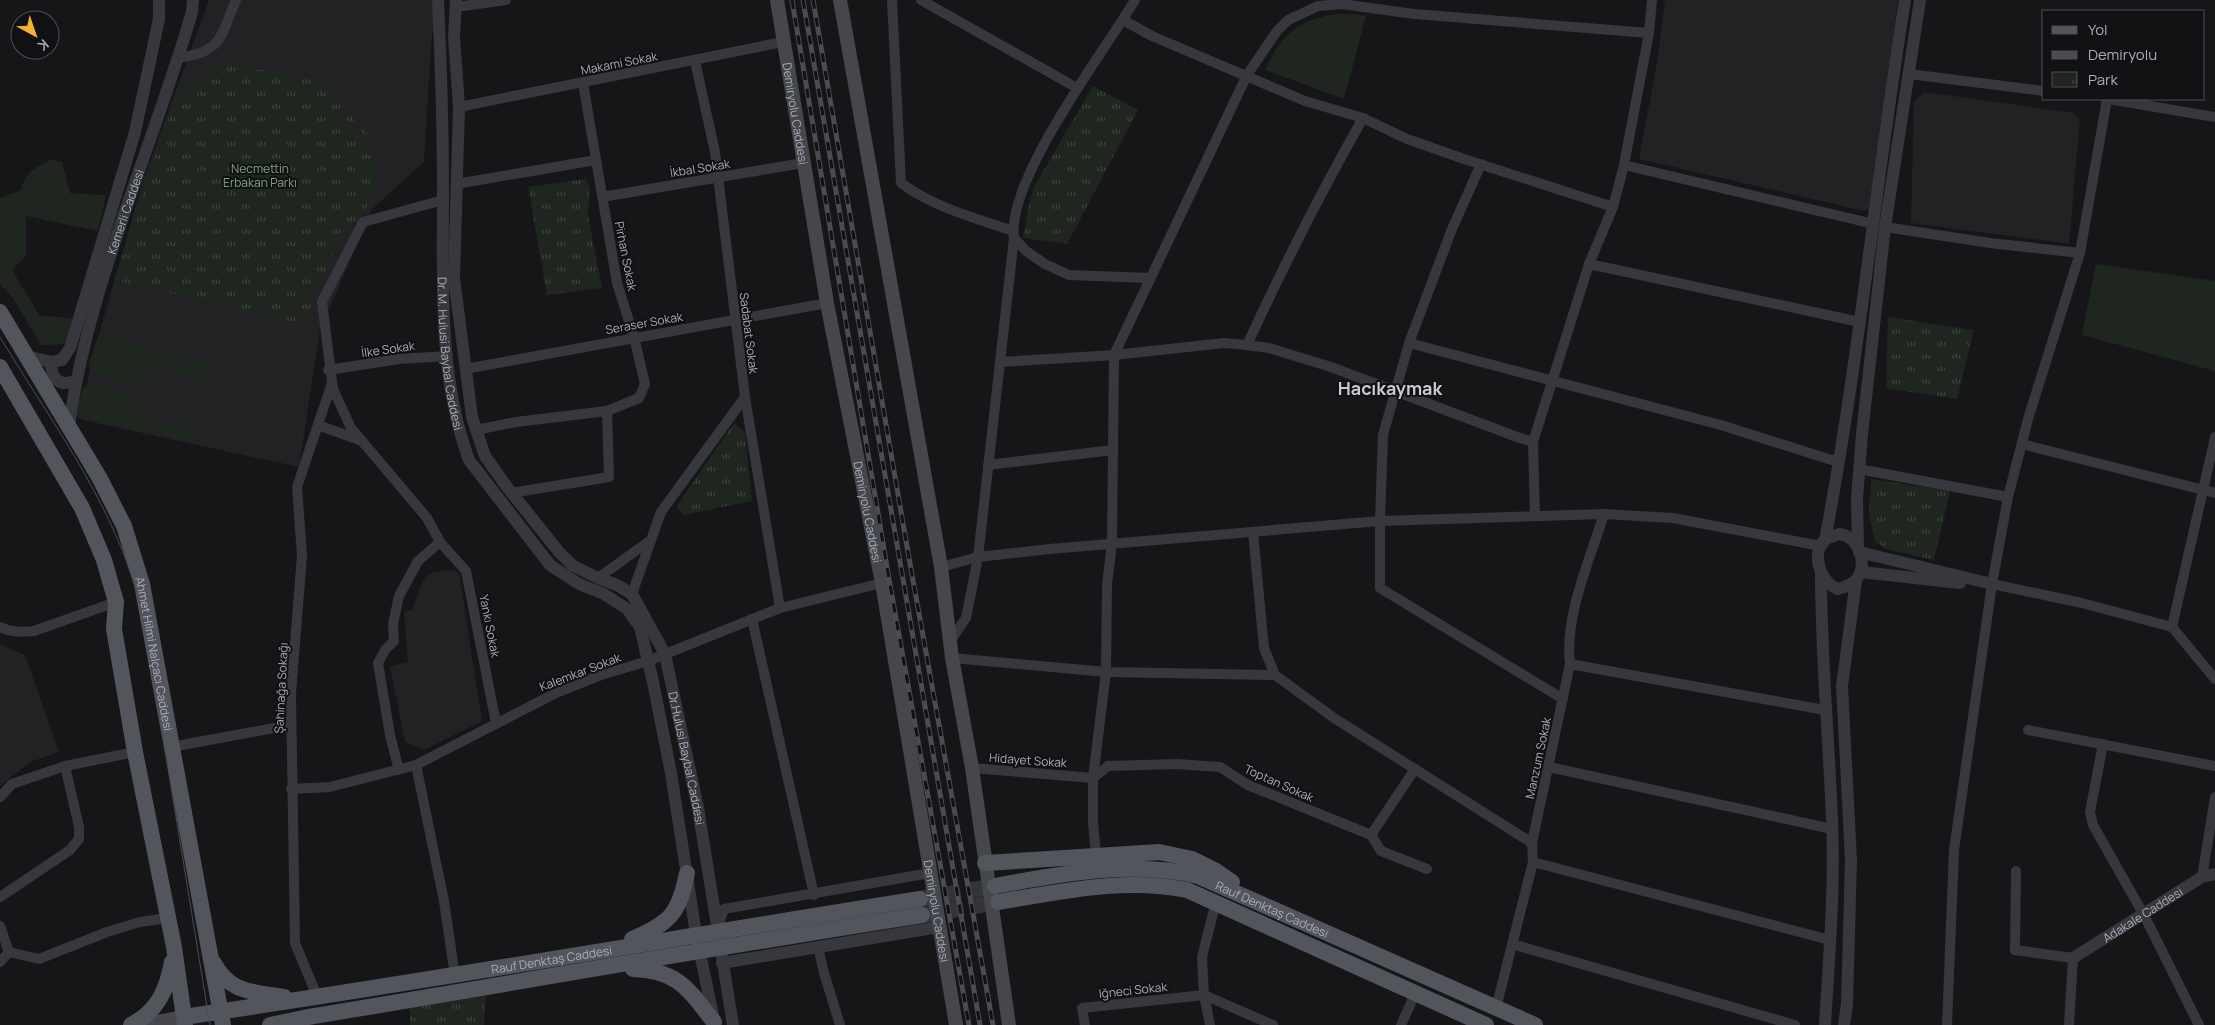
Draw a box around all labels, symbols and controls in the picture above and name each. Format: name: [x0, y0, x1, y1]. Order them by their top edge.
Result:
north arrow: [10, 10, 60, 60]
legend: [2042, 10, 2205, 100]
text: Yol: [2088, 19, 2108, 40]
text: K: [33, 35, 53, 56]
text: Demiryolu: [2088, 44, 2157, 65]
street label: Makami Sokak: [579, 47, 660, 79]
street label: Demiryolu Caddesi: [779, 61, 813, 166]
text: Park: [2088, 69, 2118, 90]
street label: İkbal Sokak: [669, 155, 732, 181]
park label: Necmettin Erbakan Parkı: [223, 160, 297, 191]
street label: Kemerli Caddesi: [103, 167, 147, 256]
street label: Pirhan Sokak: [611, 220, 641, 293]
street label: Dr. M. Hulusi Baybal Caddesi: [434, 277, 468, 432]
street label: Sadabat Sokak: [736, 291, 763, 376]
street label: Seraser Sokak: [604, 308, 685, 338]
street label: İlke Sokak: [360, 337, 417, 361]
district label: Hacıkaymak: [1338, 376, 1443, 400]
street label: Demiryolu Caddesi: [850, 460, 886, 564]
street label: Ahmet Hilmi Nalçacı Caddesi: [132, 574, 177, 732]
street label: Yankı Sokak: [476, 593, 505, 660]
street label: Şahinağa Sokağı: [270, 642, 292, 734]
street label: Kalemkar Sokak: [537, 648, 624, 695]
street label: Dr.Hulusi Baybal Caddesi: [665, 690, 709, 826]
street label: Manzum Sokak: [1521, 715, 1555, 800]
street label: Hidayet Sokak: [989, 749, 1068, 771]
street label: Toptan Sokak: [1242, 760, 1317, 806]
street label: Demiryolu Caddesi: [920, 859, 954, 963]
street label: Rauf Denktaş Caddesi: [1213, 876, 1331, 941]
street label: Adakale Caddesi: [2099, 883, 2186, 946]
street label: Rauf Denktaş Caddesi: [490, 941, 613, 977]
street label: Iğneci Sokak: [1098, 978, 1169, 1002]

